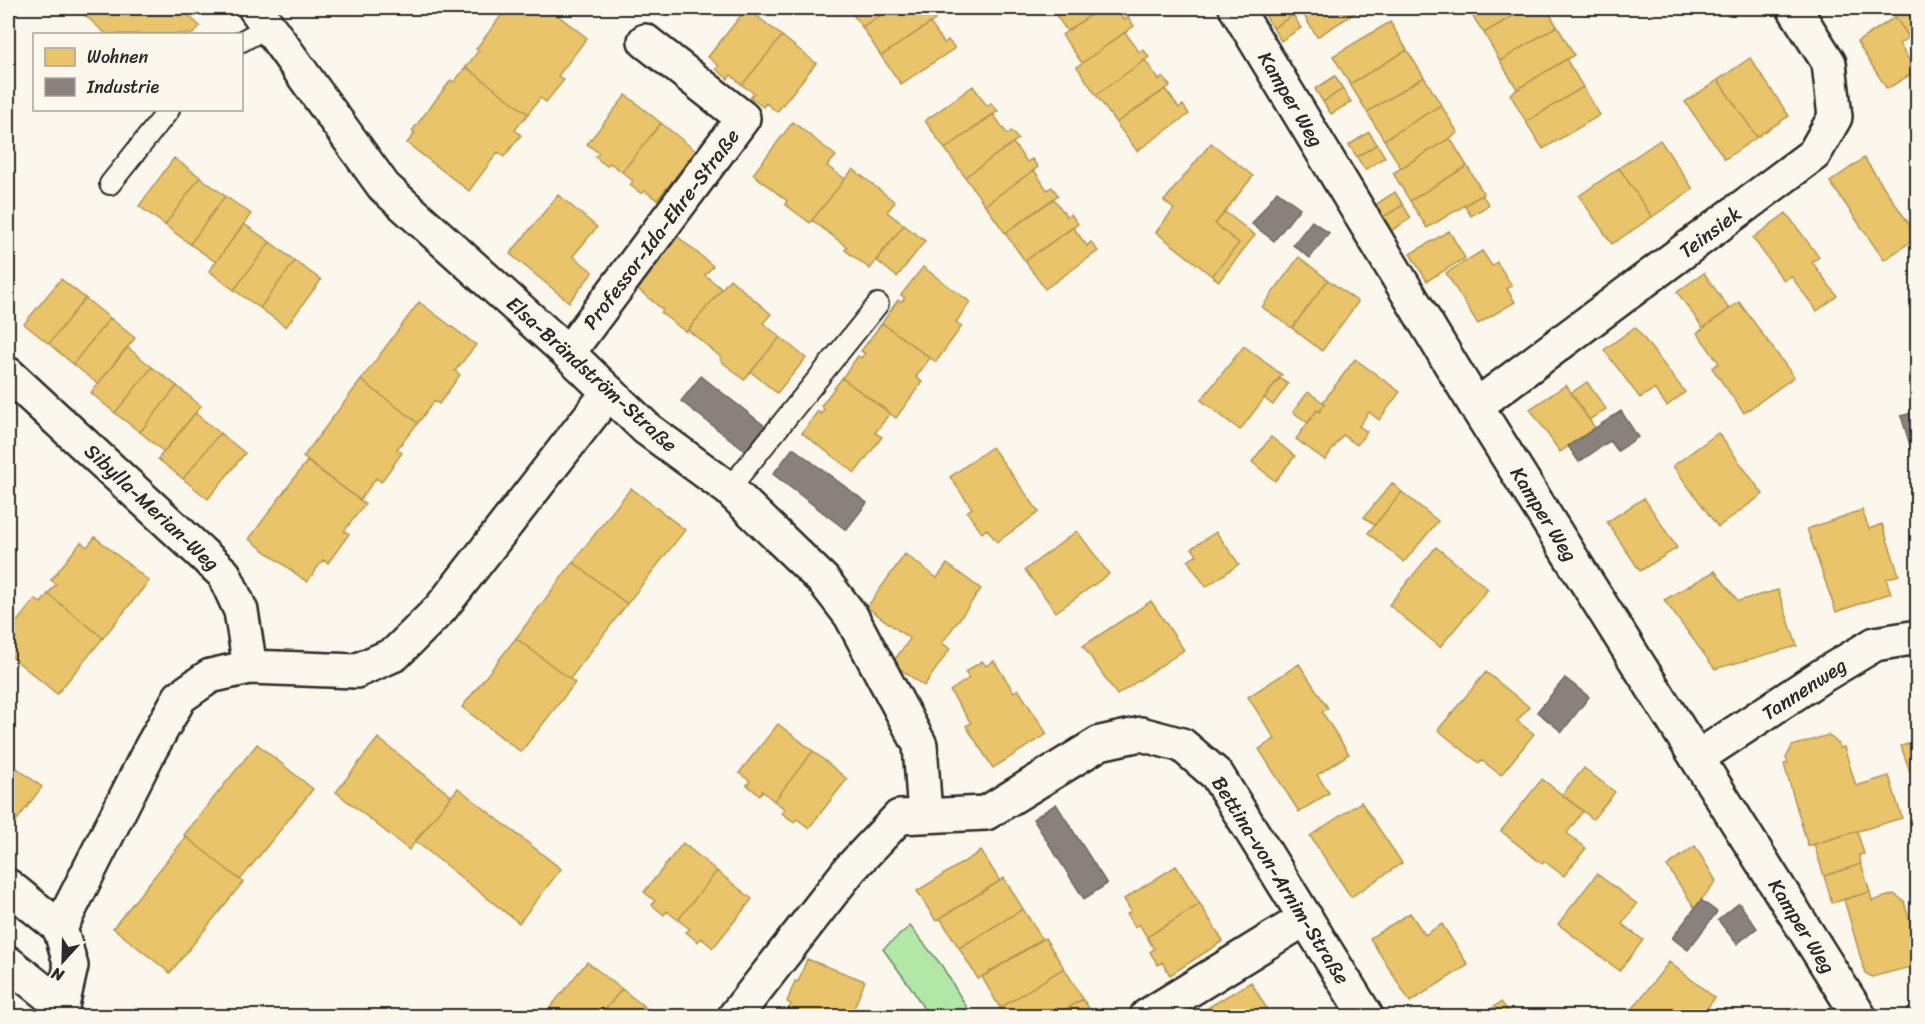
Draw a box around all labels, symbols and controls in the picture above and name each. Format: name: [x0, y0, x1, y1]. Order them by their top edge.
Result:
legend: [33, 33, 243, 111]
text: Wohnen: [87, 41, 148, 73]
street label: Kamper Weg: [1248, 44, 1333, 154]
text: Industrie: [86, 71, 160, 103]
street label: Professor-Ida-Ehre-Straße: [574, 121, 749, 337]
street label: Teinsiek: [1671, 197, 1749, 268]
street label: Elsa-Brändström-Straße: [498, 287, 686, 461]
street label: Sibylla-Merian-Weg: [76, 435, 228, 580]
street label: Kamper Weg: [1500, 460, 1587, 569]
street label: Tannenweg: [1755, 649, 1854, 730]
street label: Bettina-von-Arnim-Straße: [1202, 769, 1359, 992]
street label: Kamper Weg: [1758, 872, 1845, 981]
north arrow: [33, 931, 93, 991]
text: N: [46, 959, 69, 990]

